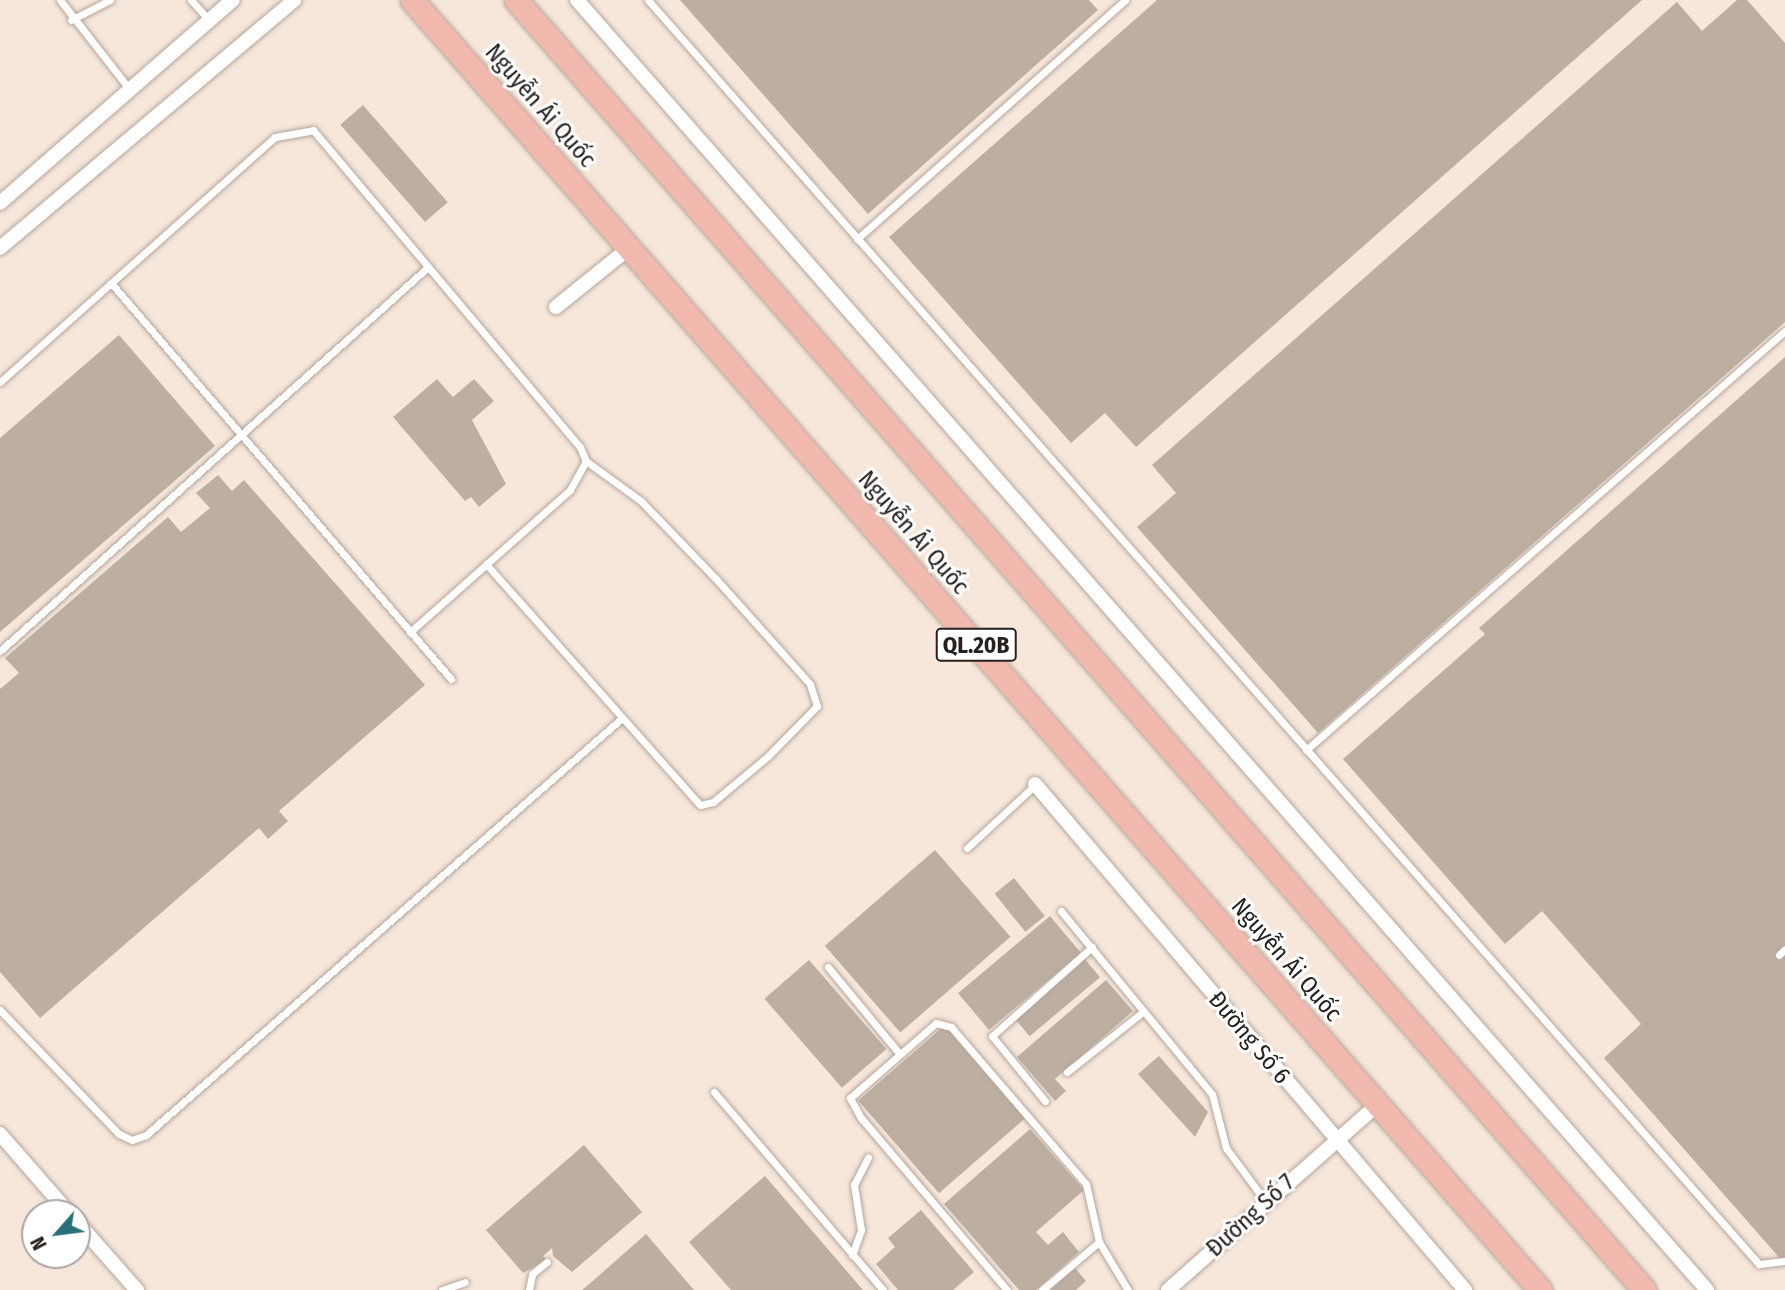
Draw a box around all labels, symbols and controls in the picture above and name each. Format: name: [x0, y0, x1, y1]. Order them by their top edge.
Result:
street label: Nguyễn Ái Quốc: [479, 39, 601, 173]
street label: Nguyễn Ái Quốc: [852, 466, 974, 600]
road number: QL.20B: [934, 625, 1018, 664]
street label: Nguyễn Ái Quốc: [1225, 893, 1347, 1027]
street label: Đường Số 6: [1202, 986, 1296, 1090]
street label: Đường Số 7: [1201, 1169, 1301, 1263]
north arrow: [21, 1199, 91, 1269]
text: N: [26, 1233, 52, 1254]

